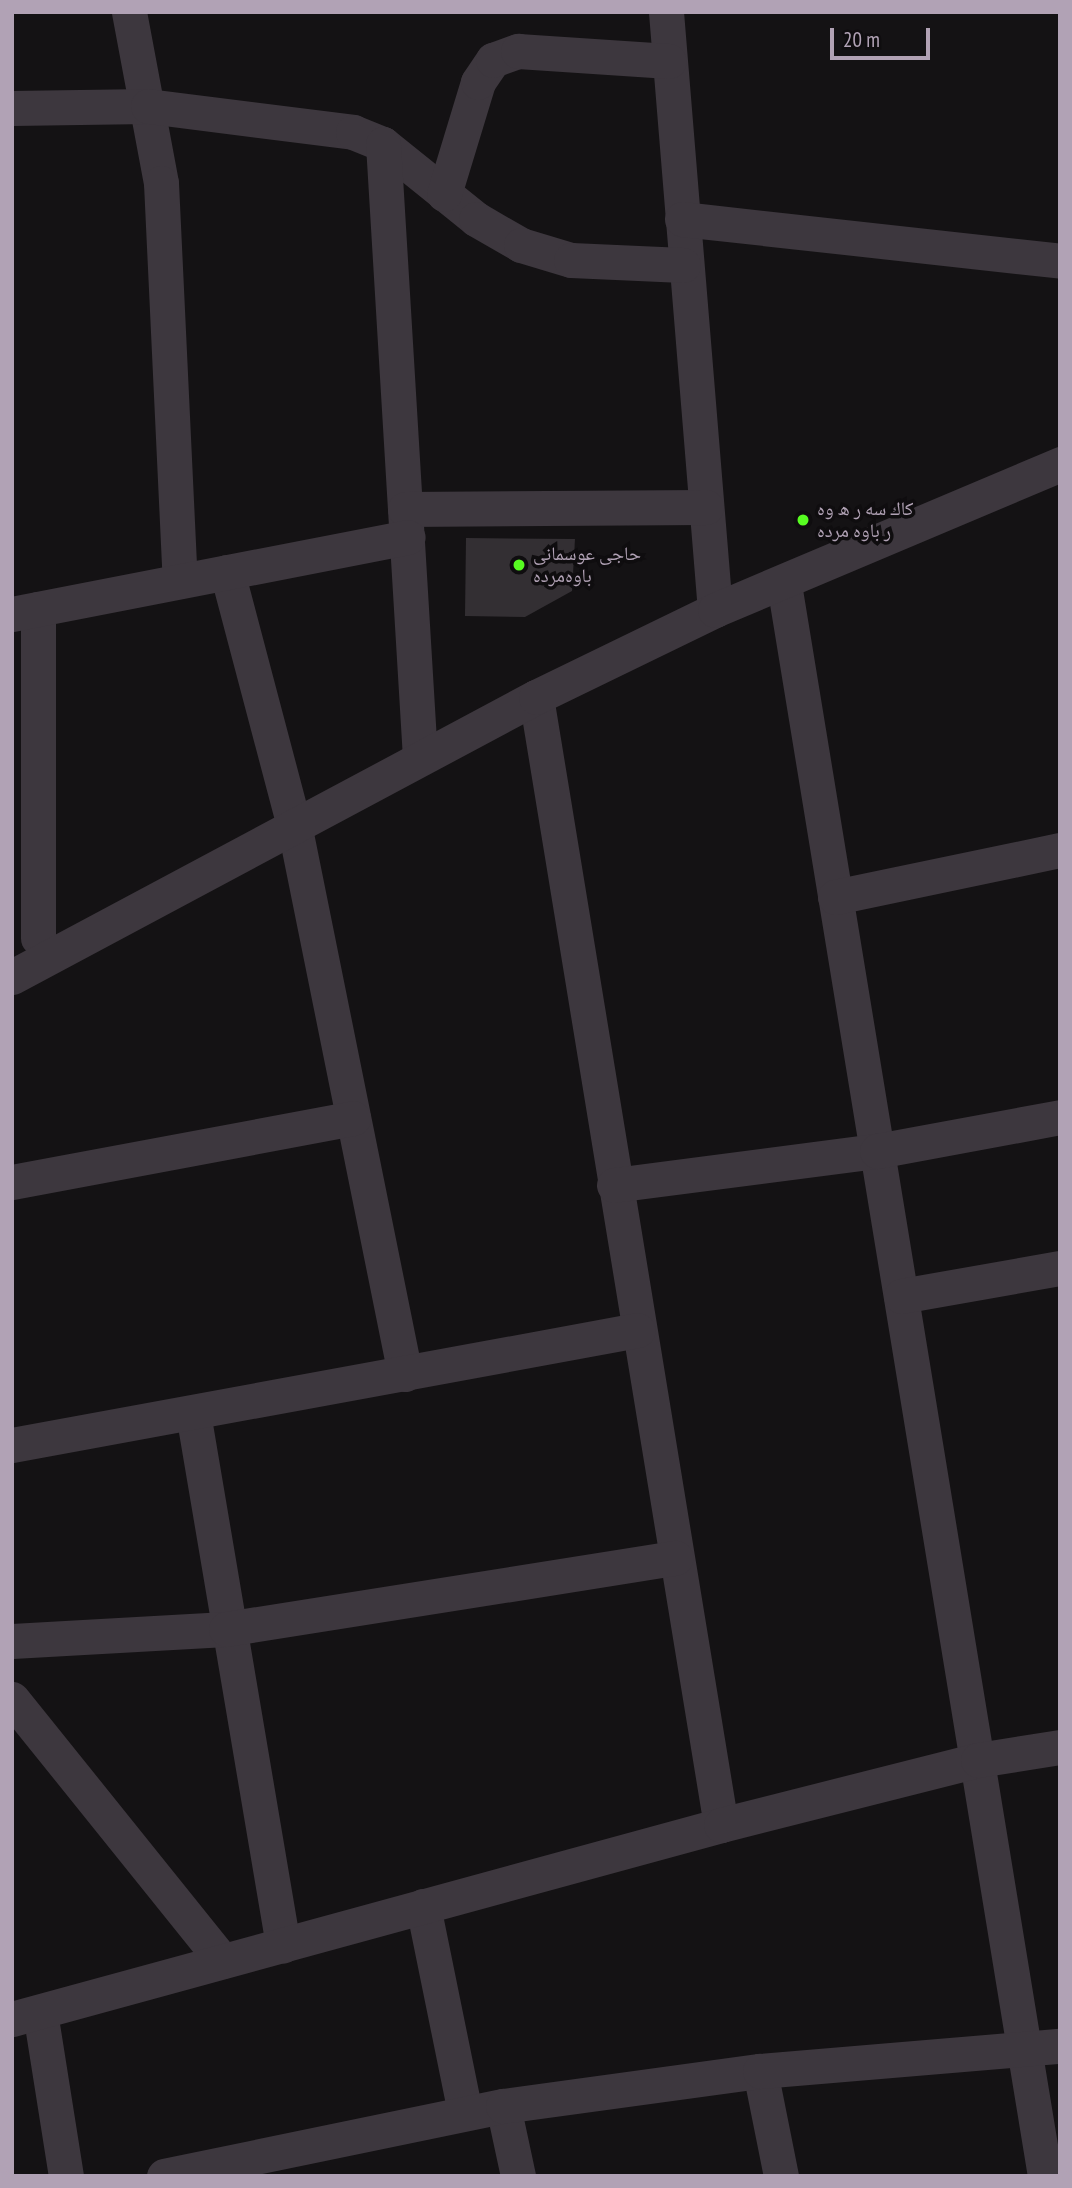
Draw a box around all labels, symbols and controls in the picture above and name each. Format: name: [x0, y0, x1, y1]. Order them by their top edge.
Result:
scale bar: [834, 14, 934, 58]
text: 20 m: [843, 26, 880, 53]
place label: كاك سه ر ه وه ر باوه مرده: [817, 498, 913, 542]
marker: كاك سه ر ه وه ر باوه مرده: [795, 512, 811, 528]
place label: حاجی عوسمانی باوەمردە: [533, 543, 641, 587]
marker: حاجی عوسمانی باوەمردە: [511, 557, 527, 573]

